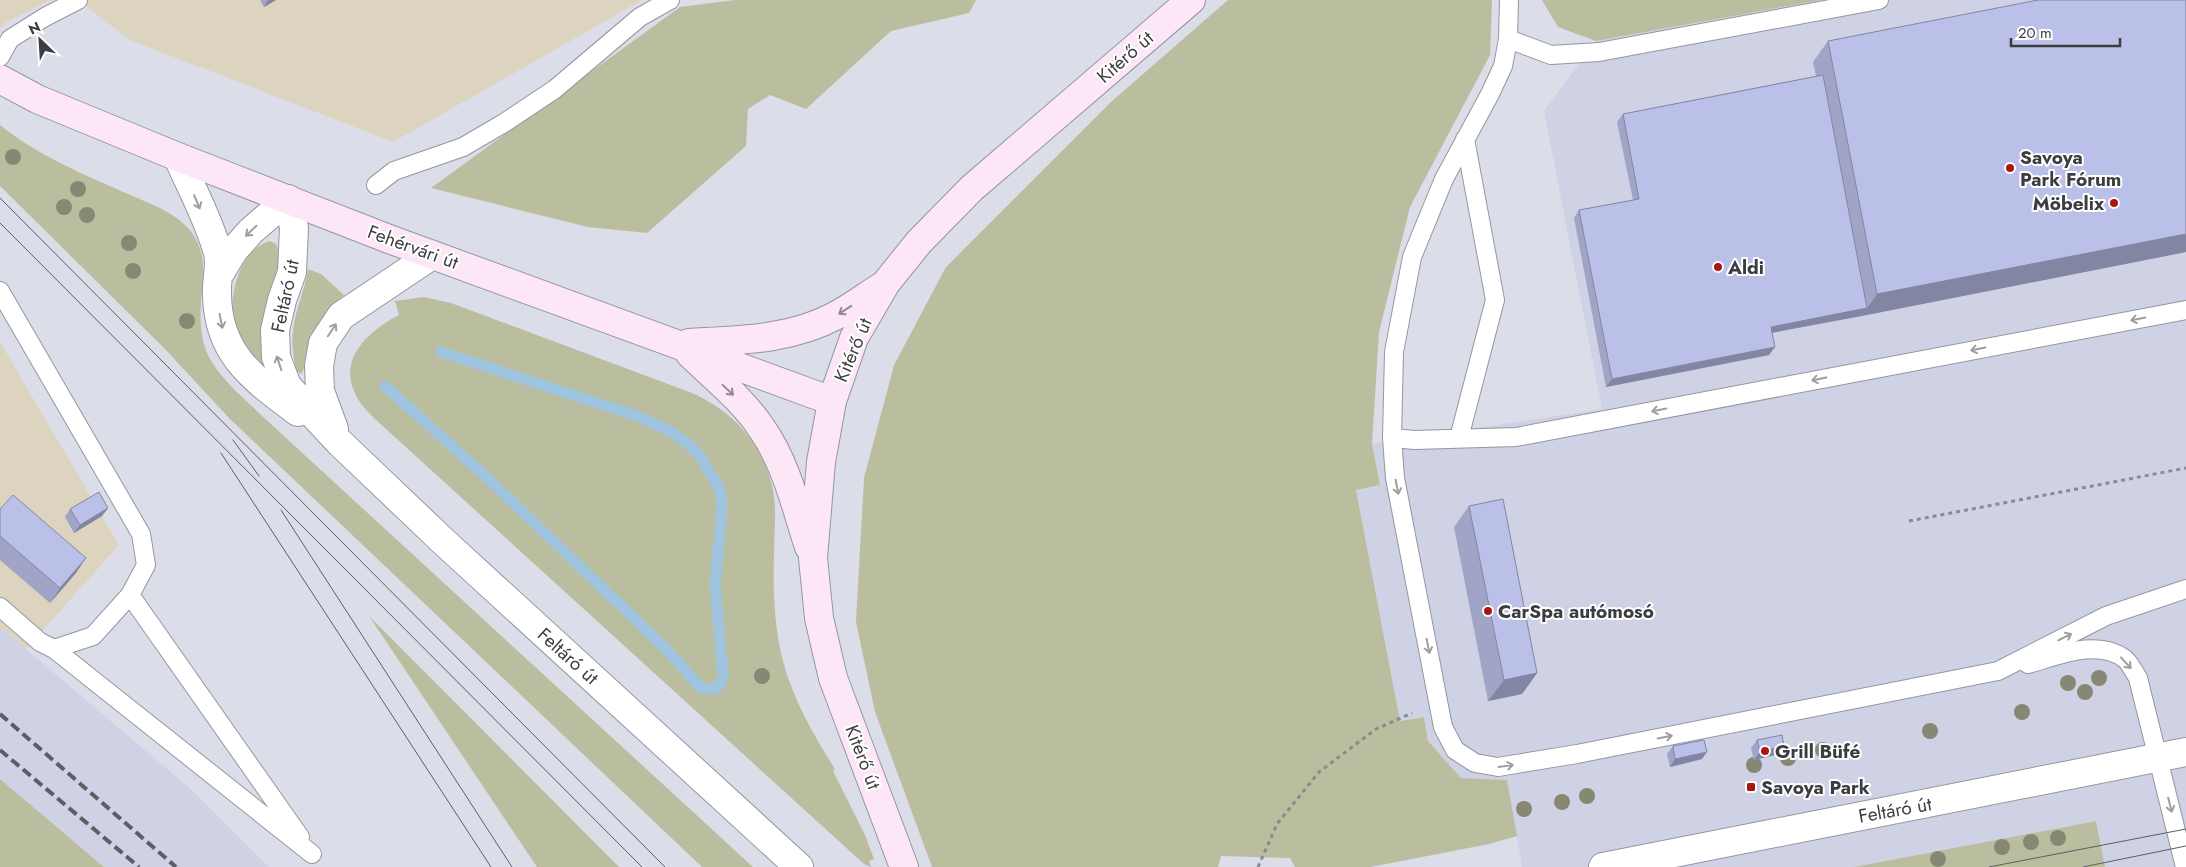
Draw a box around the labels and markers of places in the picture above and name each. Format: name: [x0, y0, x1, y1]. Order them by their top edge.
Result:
place label: Savoya Park Fórum: [2020, 144, 2121, 193]
marker: Savoya Park Fórum: [2004, 162, 2016, 174]
place label: Möbelix: [2033, 190, 2105, 217]
marker: Möbelix: [2108, 197, 2120, 209]
place label: Aldi: [1727, 254, 1764, 281]
marker: Aldi: [1712, 261, 1724, 273]
place label: CarSpa autómosó: [1498, 598, 1654, 625]
marker: CarSpa autómosó: [1482, 605, 1494, 617]
place label: Grill Büfé: [1775, 738, 1861, 765]
marker: Grill Büfé: [1759, 745, 1771, 757]
place label: Savoya Park: [1761, 774, 1870, 801]
marker: Savoya Park: [1745, 781, 1757, 793]

